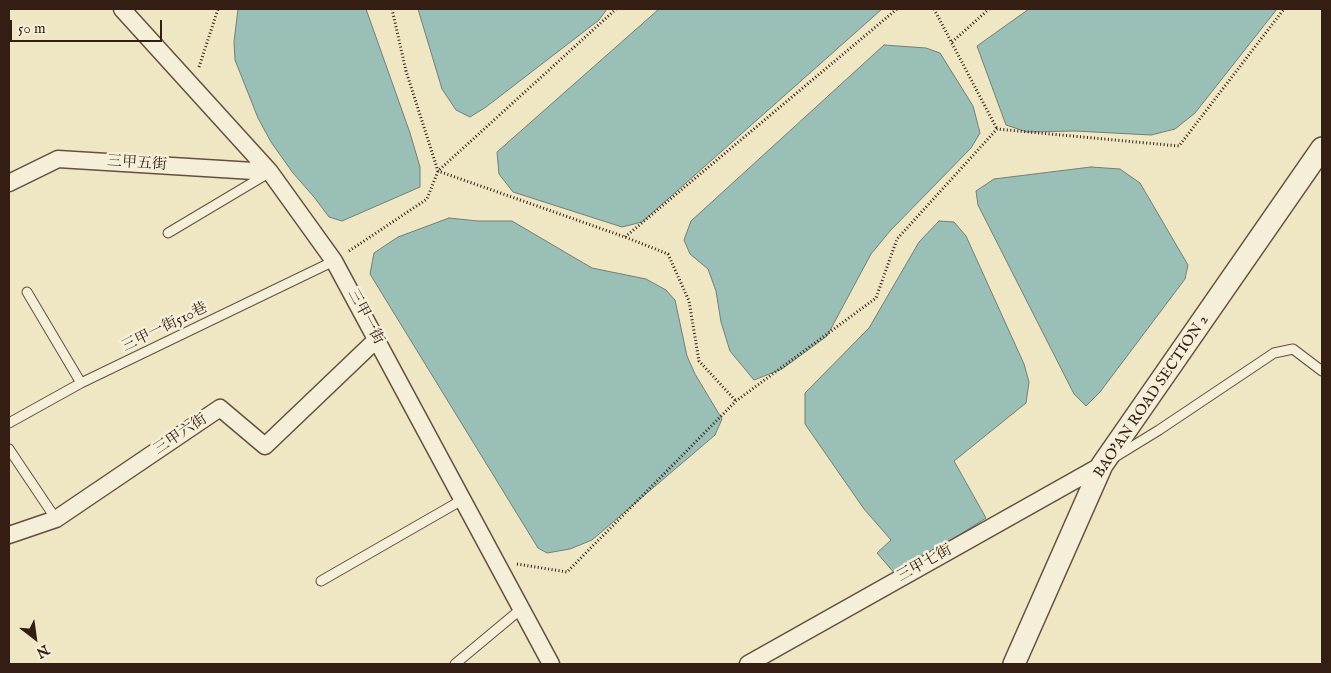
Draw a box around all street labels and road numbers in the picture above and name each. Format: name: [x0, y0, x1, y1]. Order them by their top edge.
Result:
street label: 三甲五街: [106, 153, 168, 175]
street label: 三甲一街: [343, 286, 387, 348]
street label: 三甲一街510巷: [119, 299, 211, 357]
street label: BAO’AN ROAD SECTION 2: [1091, 312, 1213, 482]
street label: 三甲六街: [151, 411, 211, 459]
street label: 三甲七街: [894, 542, 956, 586]

